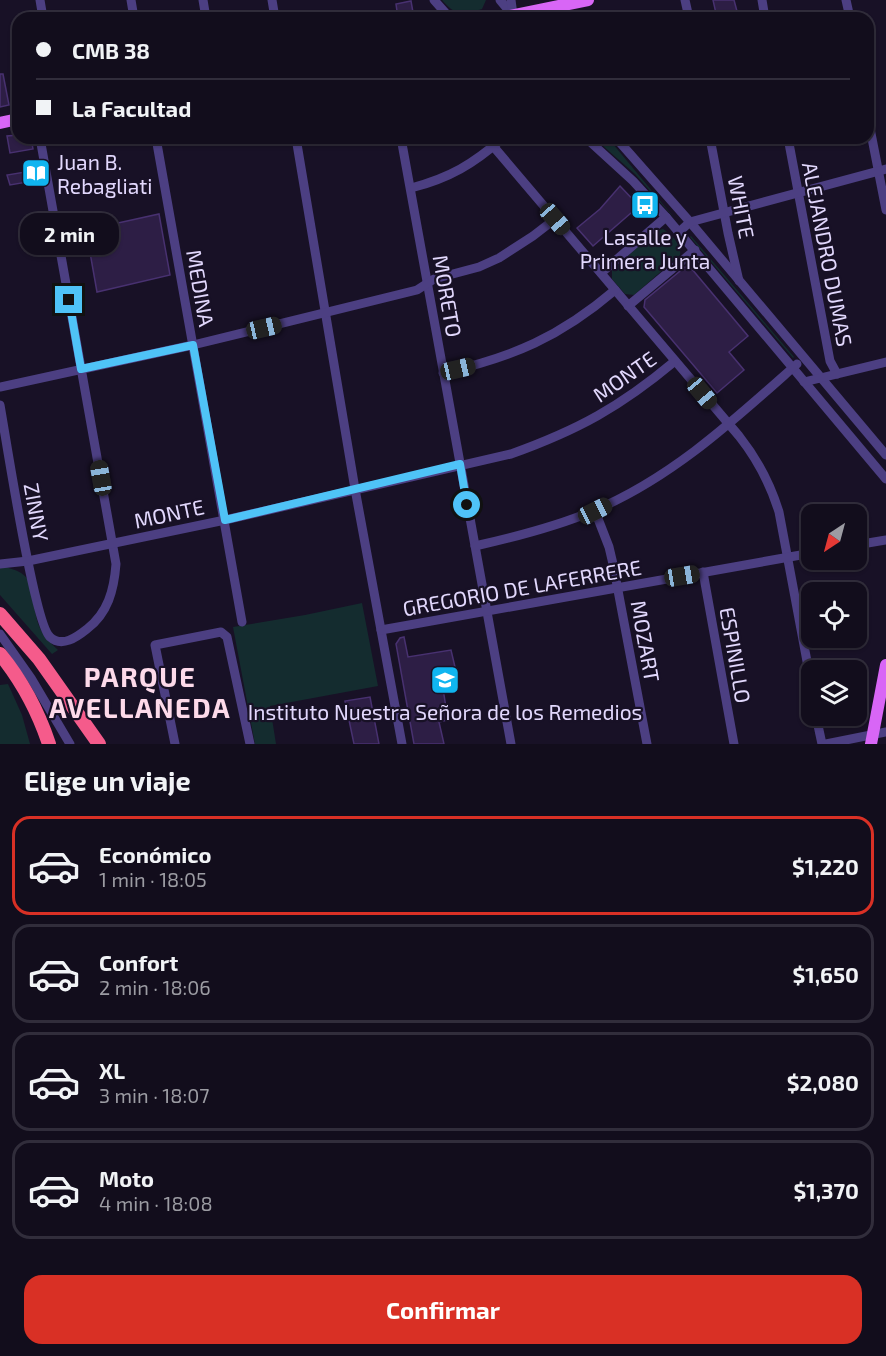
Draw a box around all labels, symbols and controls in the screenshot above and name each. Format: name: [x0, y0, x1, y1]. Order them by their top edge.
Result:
text: CMB 38: [72, 37, 150, 63]
text: La Facultad: [72, 95, 191, 121]
place label: Juan B. Rebagliati: [57, 149, 153, 198]
library icon: Juan B. Rebagliati: [20, 157, 52, 189]
street label: ALEJANDRO DUMAS: [798, 160, 858, 348]
street label: WHITE: [724, 173, 760, 241]
bus stop icon: Lasalle y Primera Junta: [629, 189, 661, 221]
car: [536, 200, 574, 238]
callout: 2 min: [20, 213, 118, 255]
text: 2 min: [44, 222, 95, 246]
place label: Lasalle y Primera Junta: [580, 224, 710, 273]
street label: MEDINA: [182, 248, 220, 328]
street label: MORETO: [428, 253, 468, 339]
route end: [55, 286, 82, 313]
car: [244, 315, 284, 341]
street label: MONTE: [588, 345, 660, 407]
car: [438, 356, 478, 382]
car: [684, 373, 720, 413]
car: [89, 459, 113, 497]
street label: ZINNY: [20, 481, 54, 543]
route start: [453, 491, 480, 518]
street label: MONTE: [132, 493, 206, 533]
car: [575, 495, 615, 527]
north arrow: [801, 504, 867, 570]
map controls: [801, 504, 867, 726]
street label: GREGORIO DE LAFERRERE: [401, 554, 643, 620]
car: [663, 564, 701, 588]
button: locate: [801, 582, 867, 648]
street label: MOZART: [627, 598, 665, 684]
street label: ESPINILLO: [715, 605, 757, 705]
district label: PARQUE AVELLANEDA: [49, 660, 231, 723]
button: layers: [801, 660, 867, 726]
school or university icon: Instituto Nuestra Señora de los Remedios: [429, 664, 461, 696]
place label: Instituto Nuestra Señora de los Remedios: [248, 699, 642, 724]
text: Elige un viaje: [24, 764, 191, 796]
icon: car: [27, 839, 81, 893]
text: Económico: [99, 841, 211, 867]
text: $1,220: [792, 853, 859, 879]
text: 1 min · 18:05: [99, 867, 207, 891]
icon: car: [27, 947, 81, 1001]
text: Confort: [99, 949, 178, 975]
text: $1,650: [792, 961, 859, 987]
text: 2 min · 18:06: [99, 975, 211, 999]
icon: car: [27, 1055, 81, 1109]
text: XL: [99, 1057, 125, 1083]
text: $2,080: [787, 1069, 859, 1095]
text: 3 min · 18:07: [99, 1083, 209, 1107]
icon: car: [27, 1163, 81, 1217]
text: Moto: [99, 1165, 154, 1191]
text: $1,370: [793, 1177, 859, 1203]
text: 4 min · 18:08: [99, 1191, 213, 1215]
button: Confirmar: [24, 1275, 862, 1344]

